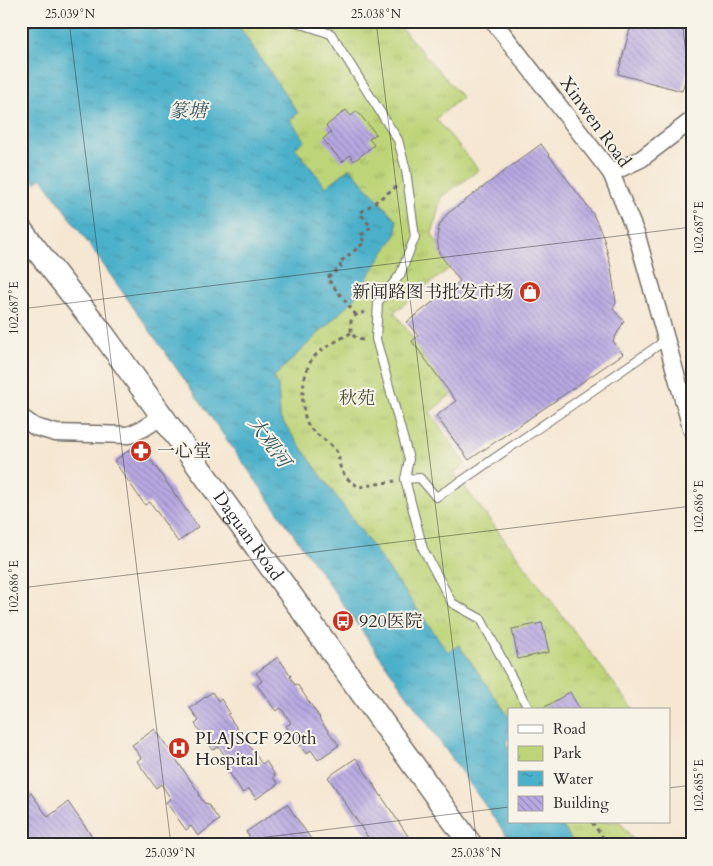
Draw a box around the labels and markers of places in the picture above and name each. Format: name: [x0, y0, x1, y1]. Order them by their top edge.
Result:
place label: 新闻路图书批发市场: [352, 280, 514, 305]
shop icon: 新闻路图书批发市场: [518, 280, 542, 304]
pharmacy icon: 一心堂: [129, 439, 153, 463]
place label: 一心堂: [157, 439, 211, 464]
bus stop icon: 920医院: [331, 609, 355, 633]
place label: 920医院: [359, 609, 423, 634]
place label: PLAJSCF 920th Hospital: [195, 726, 317, 772]
hospital icon: PLAJSCF 920th Hospital: [167, 736, 191, 760]

